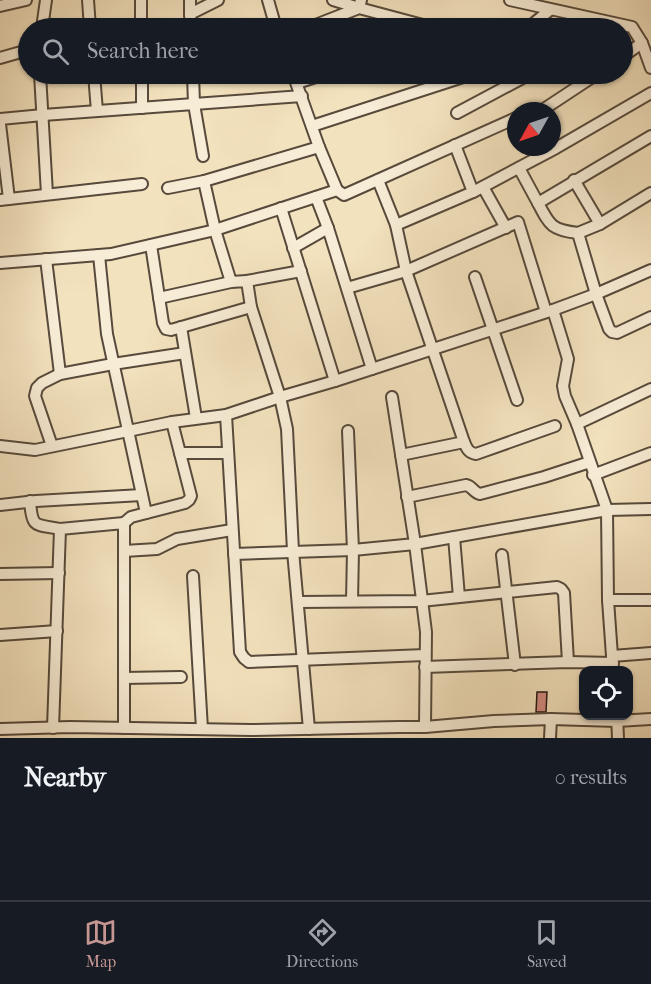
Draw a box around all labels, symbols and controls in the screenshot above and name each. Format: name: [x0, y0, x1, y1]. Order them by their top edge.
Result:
search box: [18, 18, 633, 84]
icon: search: [39, 35, 72, 68]
text: Search here: [87, 38, 199, 64]
north arrow: [507, 102, 561, 156]
map controls: [579, 666, 633, 720]
button: locate: [579, 666, 633, 720]
text: Nearby: [24, 762, 106, 793]
text: 0 results: [555, 766, 627, 789]
tab: Map: [84, 916, 117, 971]
tab: Directions: [286, 916, 358, 971]
tab: Saved: [527, 916, 567, 971]

